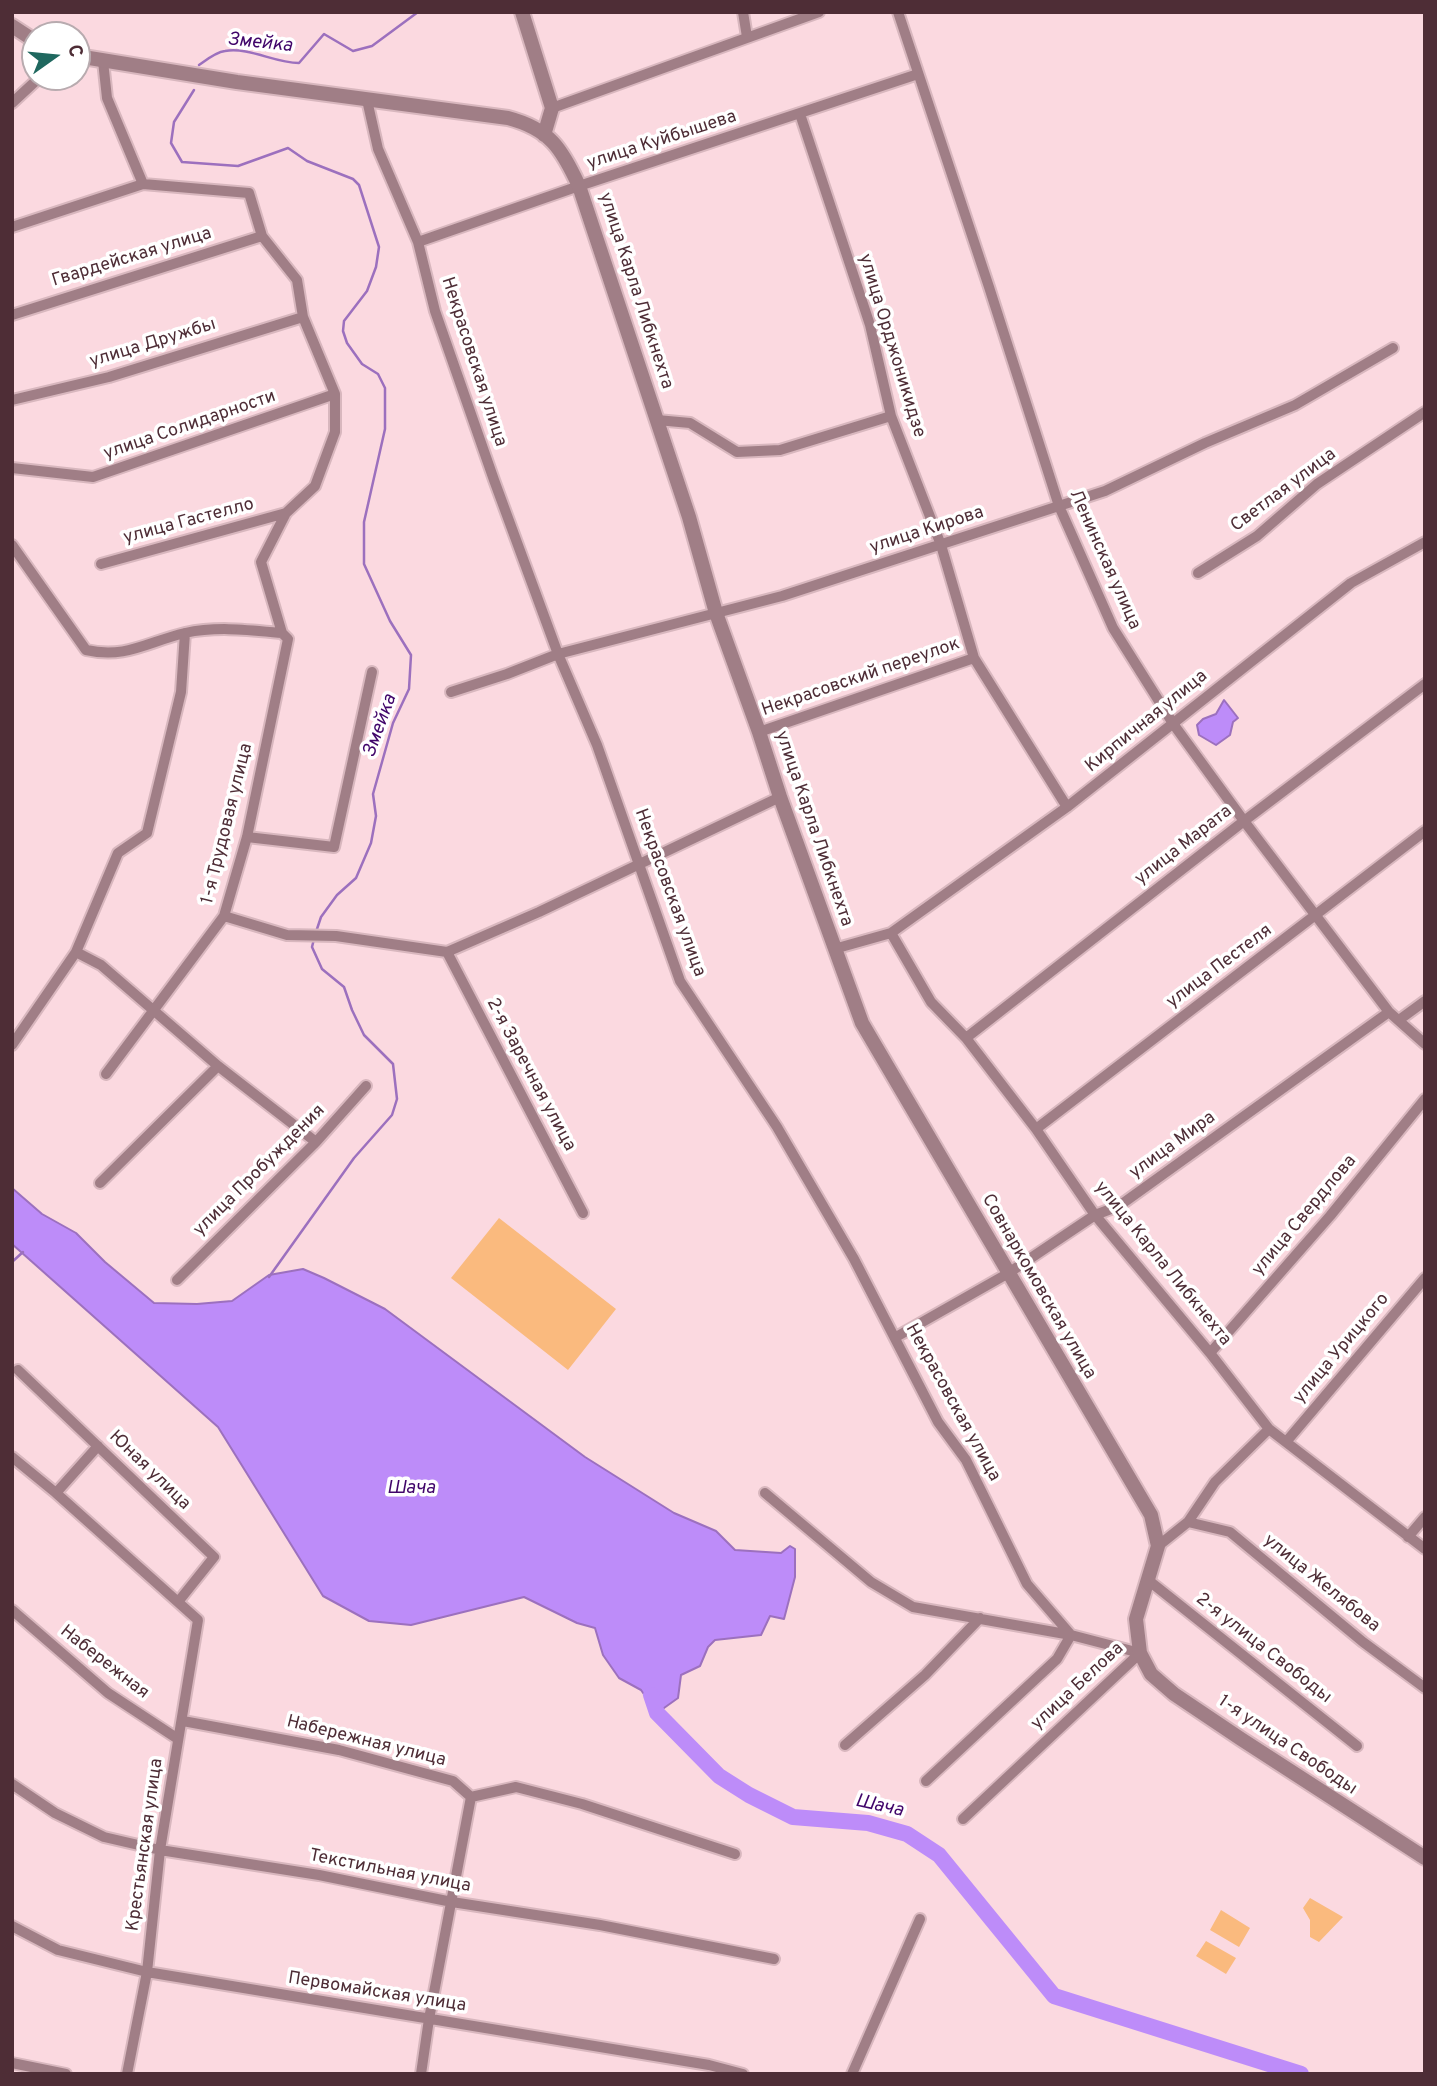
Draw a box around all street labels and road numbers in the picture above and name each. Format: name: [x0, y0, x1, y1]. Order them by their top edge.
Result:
street label: улица Куйбышева: [585, 107, 739, 175]
street label: улица Карла Либкнехта: [593, 190, 677, 392]
street label: Гвардейская улица: [49, 223, 215, 293]
street label: улица Орджоникидзе: [853, 252, 929, 440]
street label: Некрасовская улица: [435, 275, 511, 449]
street label: улица Дружбы: [87, 315, 219, 373]
street label: улица Солидарности: [101, 386, 279, 466]
street label: Светлая улица: [1227, 444, 1341, 538]
street label: Ленинская улица: [1063, 487, 1145, 633]
street label: улица Гастелло: [121, 494, 257, 550]
street label: улица Кирова: [867, 502, 987, 560]
street label: Некрасовский переулок: [759, 634, 963, 722]
street label: Кирпичная улица: [1082, 666, 1212, 778]
street label: улица Карла Либкнехта: [769, 728, 857, 930]
street label: 1-я Трудовая улица: [198, 741, 258, 907]
street label: улица Марата: [1131, 801, 1237, 891]
street label: Некрасовская улица: [629, 806, 709, 980]
street label: улица Пестеля: [1163, 920, 1277, 1014]
street label: 2-я Заречная улица: [481, 995, 579, 1155]
street label: улица Пробуждения: [190, 1101, 330, 1241]
street label: улица Мира: [1126, 1108, 1220, 1184]
street label: улица Свердлова: [1248, 1151, 1362, 1281]
street label: улица Карла Либкнехта: [1089, 1177, 1235, 1351]
street label: Совнаркомовская улица: [976, 1191, 1100, 1383]
street label: улица Урицкого: [1290, 1289, 1394, 1409]
street label: Некрасовская улица: [900, 1320, 1004, 1486]
street label: Юная улица: [104, 1427, 194, 1515]
street label: улица Желябова: [1258, 1530, 1384, 1638]
street label: 2-я улица Свободы: [1191, 1589, 1335, 1709]
street label: Набережная: [55, 1621, 153, 1705]
street label: улица Белова: [1027, 1639, 1129, 1735]
street label: 1-я улица Свободы: [1213, 1691, 1361, 1801]
street label: Набережная улица: [284, 1712, 448, 1772]
street label: Крестьянская улица: [123, 1757, 169, 1933]
street label: Текстильная улица: [307, 1846, 473, 1898]
street label: Первомайская улица: [286, 1968, 468, 2018]

